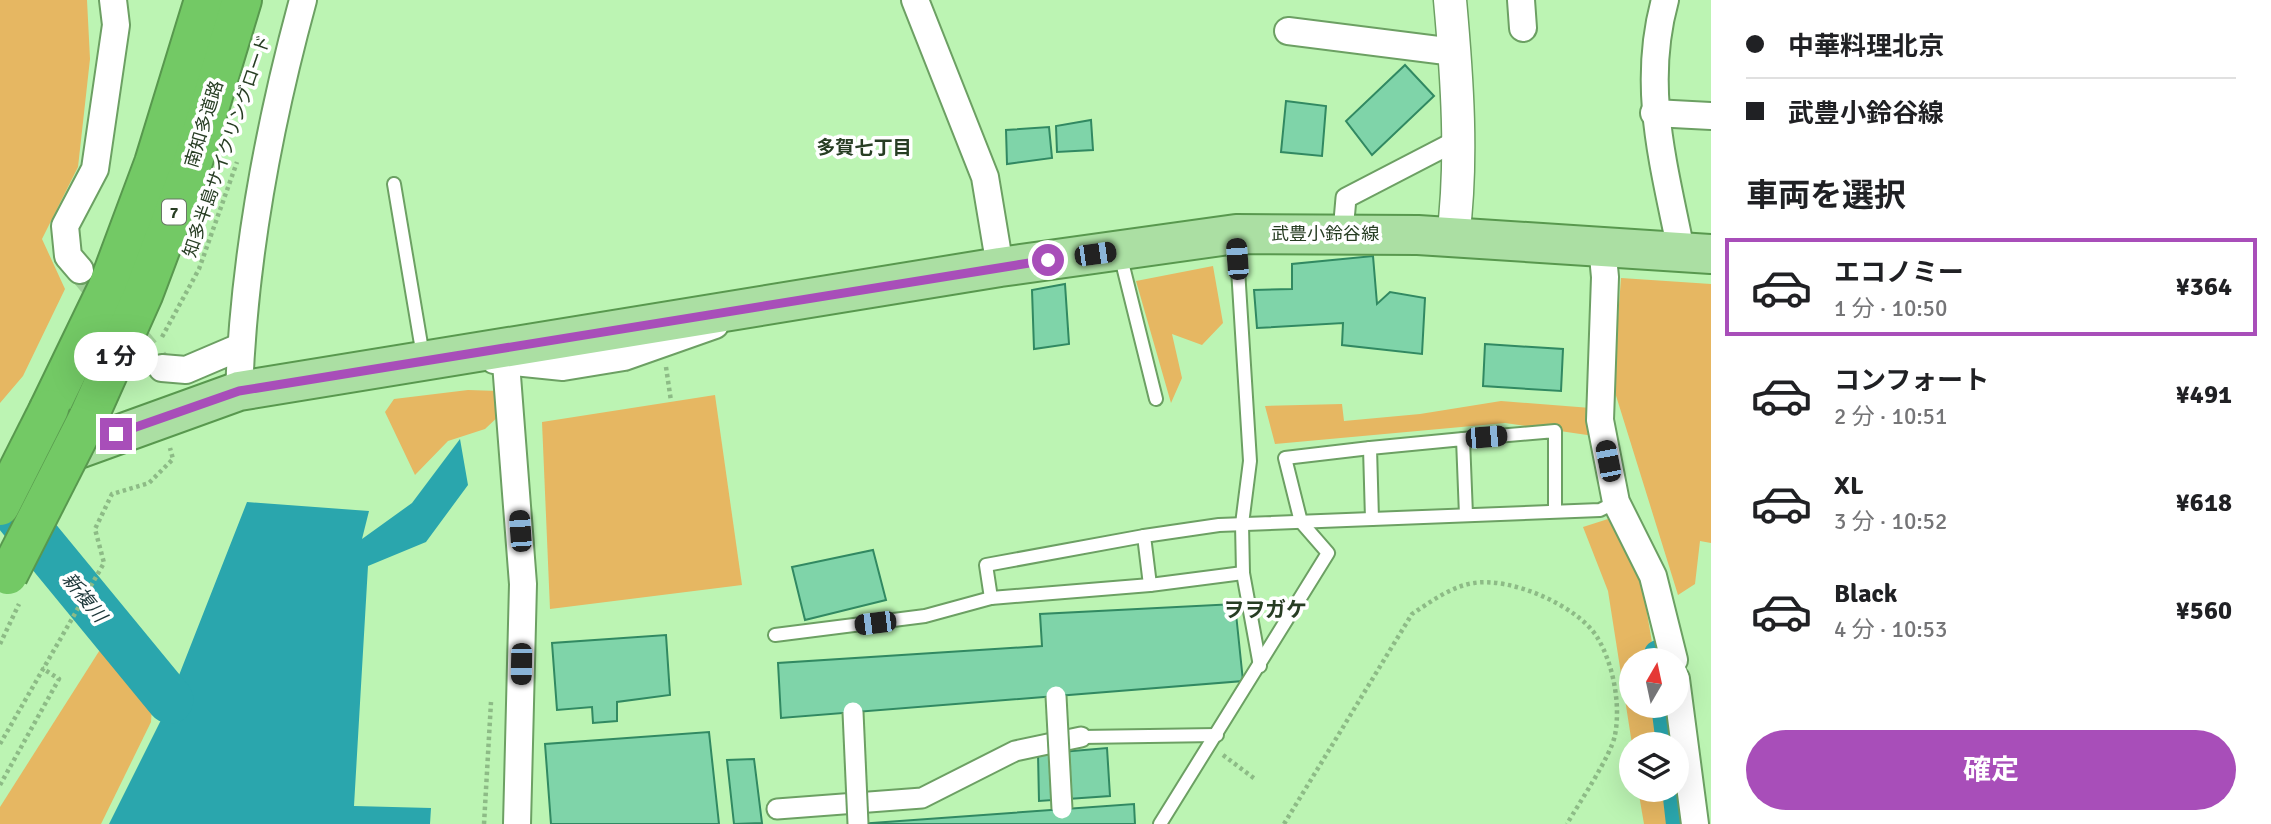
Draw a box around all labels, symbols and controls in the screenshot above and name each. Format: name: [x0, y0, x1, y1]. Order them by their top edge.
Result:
text: 中華料理北京: [1788, 31, 1944, 63]
street label: 知多半島サイクリングロード: [179, 32, 275, 260]
street label: 南知多道路: [180, 78, 228, 170]
text: 武豊小鈴谷線: [1788, 98, 1944, 130]
district label: 多賀七丁目: [816, 136, 912, 160]
text: 車両を選択: [1746, 176, 1906, 215]
road number: 7: [162, 200, 186, 224]
street label: 武豊小鈴谷線: [1271, 223, 1379, 245]
car: [1226, 237, 1249, 281]
car: [1073, 241, 1118, 267]
route start: [1032, 244, 1064, 276]
icon: car: [1750, 256, 1813, 319]
text: エコノミー: [1834, 257, 1964, 289]
text: ¥364: [2176, 271, 2232, 303]
text: 1 分 · 10:50: [1834, 294, 1947, 323]
callout: 1 分: [74, 332, 158, 382]
text: 1 分: [96, 342, 136, 371]
icon: car: [1750, 364, 1813, 427]
text: コンフォート: [1834, 365, 1989, 397]
text: ¥491: [2176, 379, 2232, 411]
text: 2 分 · 10:51: [1834, 402, 1947, 431]
route end: [100, 418, 132, 450]
car: [1465, 425, 1508, 449]
car: [1594, 438, 1623, 484]
text: XL: [1834, 470, 1864, 502]
icon: car: [1750, 472, 1813, 535]
text: ¥618: [2176, 487, 2232, 519]
text: 3 分 · 10:52: [1834, 507, 1947, 536]
car: [509, 509, 532, 553]
water label: 新複川: [57, 568, 113, 629]
text: Black: [1834, 578, 1897, 610]
icon: car: [1750, 580, 1813, 643]
text: ¥560: [2176, 595, 2232, 627]
district label: ヲヲガケ: [1223, 597, 1307, 623]
car: [853, 610, 898, 636]
text: 4 分 · 10:53: [1834, 615, 1947, 644]
car: [511, 643, 532, 685]
north arrow: [1619, 648, 1689, 718]
map controls: [1619, 648, 1689, 802]
button: 確定: [1746, 730, 2236, 810]
button: layers: [1619, 732, 1689, 802]

